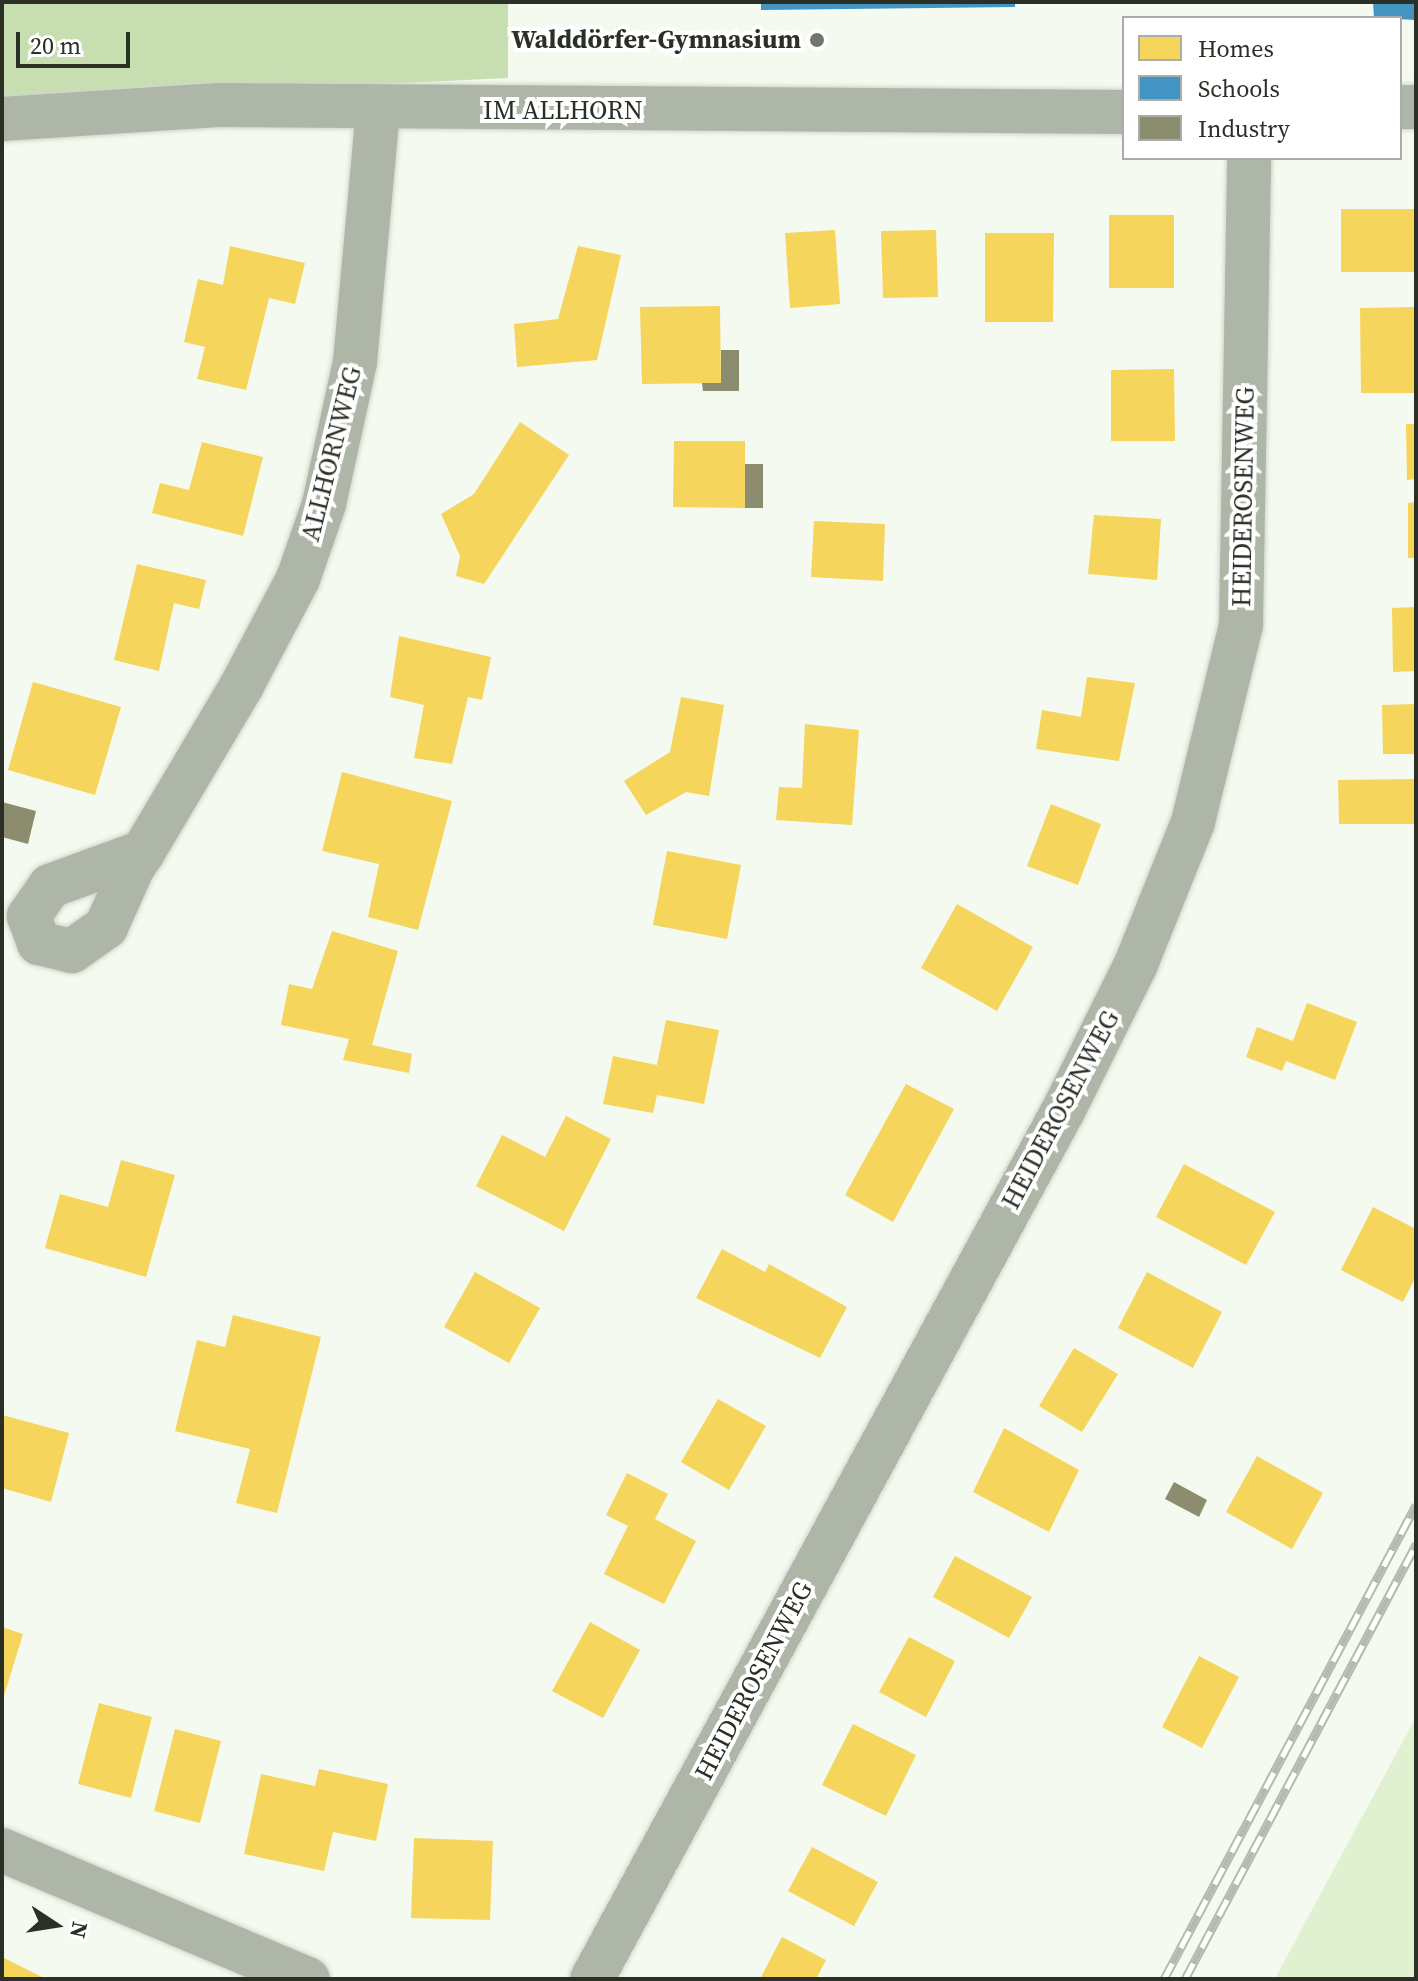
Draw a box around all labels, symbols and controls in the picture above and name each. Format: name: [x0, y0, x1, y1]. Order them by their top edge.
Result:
scale bar: [20, 16, 134, 66]
legend: [1122, 16, 1402, 160]
place label: Walddörfer-Gymnasium: [511, 24, 801, 56]
text: 20 m: [30, 29, 81, 62]
marker: Walddörfer-Gymnasium: [808, 31, 826, 49]
text: Homes: [1198, 32, 1274, 65]
text: Schools: [1198, 72, 1280, 105]
street label: IM ALLHORN: [483, 95, 643, 127]
text: Industry: [1198, 112, 1290, 145]
street label: ALLHORNWEG: [295, 363, 369, 545]
street label: HEIDEROSENWEG: [1226, 387, 1262, 607]
street label: HEIDEROSENWEG: [996, 1005, 1126, 1215]
street label: HEIDEROSENWEG: [689, 1576, 819, 1786]
north arrow: [16, 1885, 96, 1965]
text: N: [63, 1919, 96, 1941]

